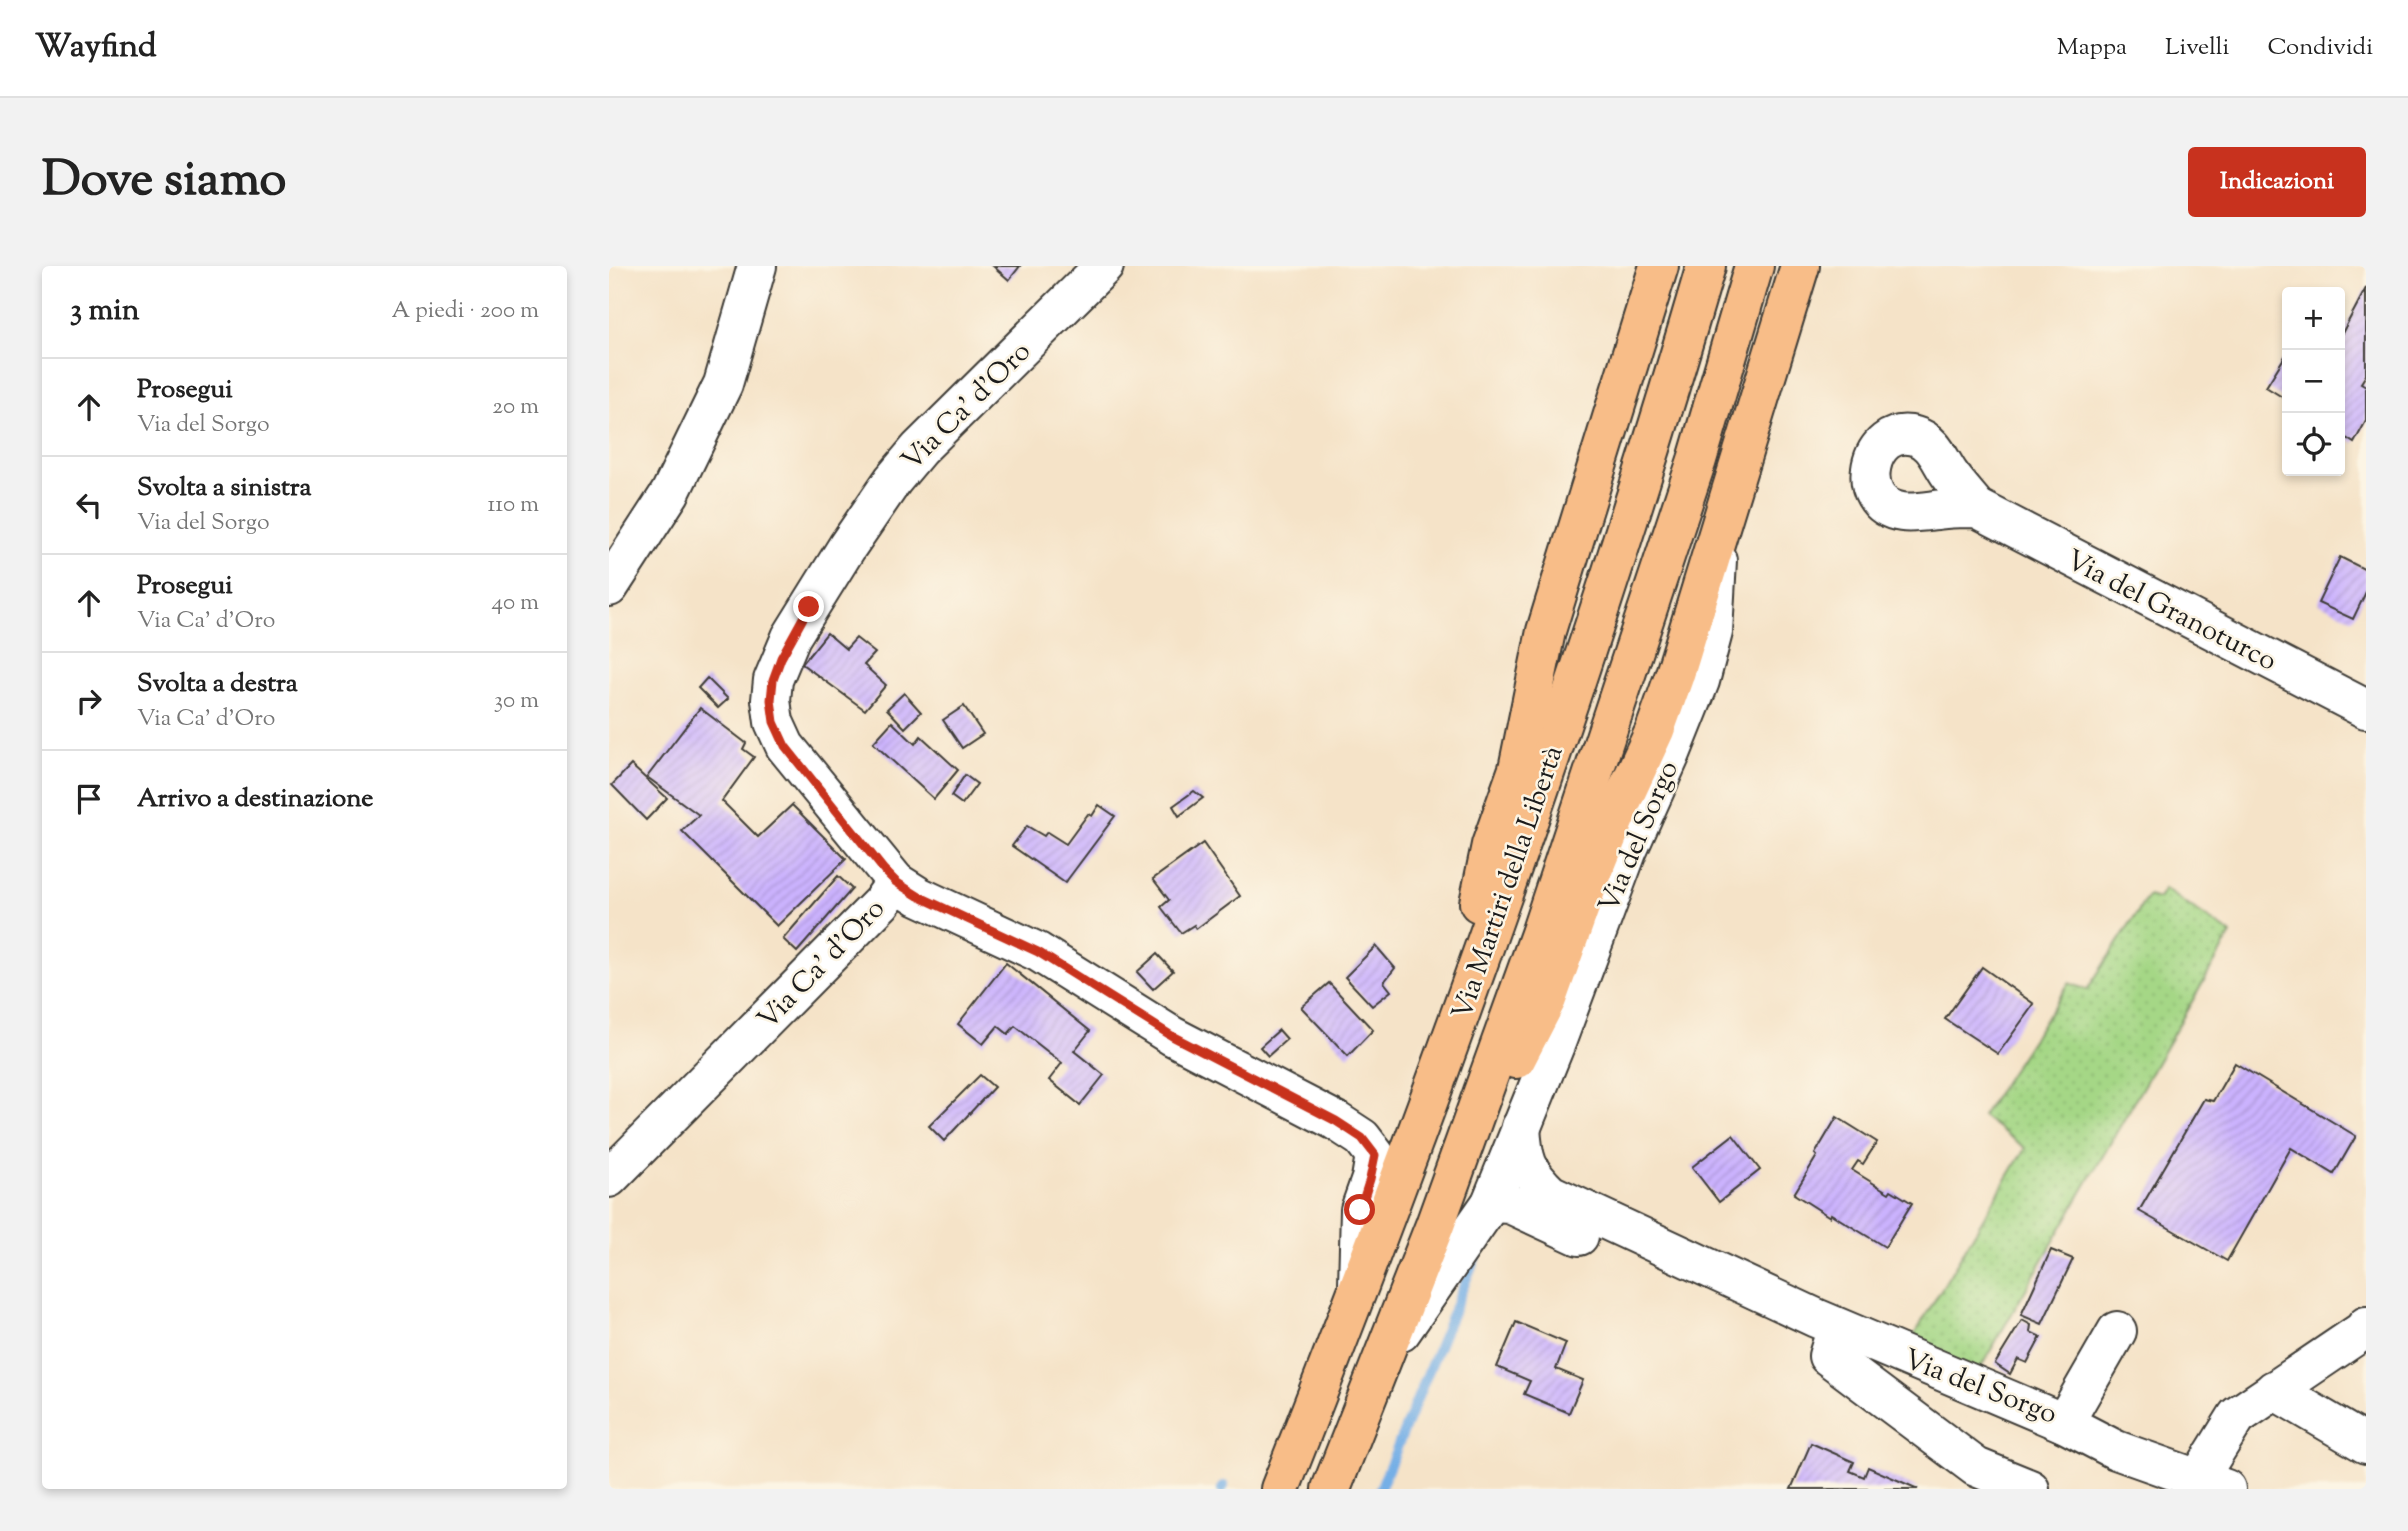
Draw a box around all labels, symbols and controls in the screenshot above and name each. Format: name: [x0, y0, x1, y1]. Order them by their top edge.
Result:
text: Wayfind: [35, 24, 157, 72]
text: Mappa: [2057, 31, 2127, 65]
text: Livelli: [2165, 31, 2229, 65]
text: Condividi: [2267, 31, 2373, 65]
text: Dove siamo: [42, 147, 286, 217]
button: Indicazioni: [2188, 147, 2366, 217]
map controls: [2282, 287, 2345, 476]
button: +: [2282, 287, 2345, 350]
text: 3 min: [70, 290, 140, 333]
text: A piedi · 200 m: [391, 295, 539, 328]
street label: Via Ca' d'Oro: [893, 333, 1041, 481]
button: −: [2282, 350, 2345, 413]
text: Prosegui: [137, 372, 233, 409]
icon: ahead: [70, 388, 108, 426]
text: 20 m: [492, 391, 539, 424]
text: Via del Sorgo: [137, 409, 270, 442]
button: locate: [2282, 413, 2345, 476]
text: Svolta a sinistra: [137, 470, 312, 507]
icon: left: [70, 486, 108, 524]
text: 110 m: [488, 489, 539, 522]
text: Via del Sorgo: [137, 507, 270, 540]
street label: Via del Granoturco: [2058, 541, 2283, 682]
text: Prosegui: [137, 568, 233, 605]
icon: ahead: [70, 584, 108, 622]
text: 40 m: [492, 587, 539, 620]
route end: [793, 591, 824, 622]
text: Via Ca' d'Oro: [137, 605, 275, 638]
text: Svolta a destra: [137, 666, 298, 703]
icon: right: [70, 682, 108, 720]
text: 30 m: [494, 685, 539, 718]
text: Via Ca' d'Oro: [137, 703, 275, 736]
street label: Via Martiri della Libertà: [1443, 741, 1575, 1025]
street label: Via del Sorgo: [1590, 755, 1690, 919]
icon: arrive: [70, 780, 108, 818]
text: Arrivo a destinazione: [137, 781, 373, 818]
street label: Via Ca' d'Oro: [749, 891, 895, 1040]
route start: [1344, 1194, 1375, 1225]
street label: Via del Sorgo: [1897, 1340, 2062, 1435]

